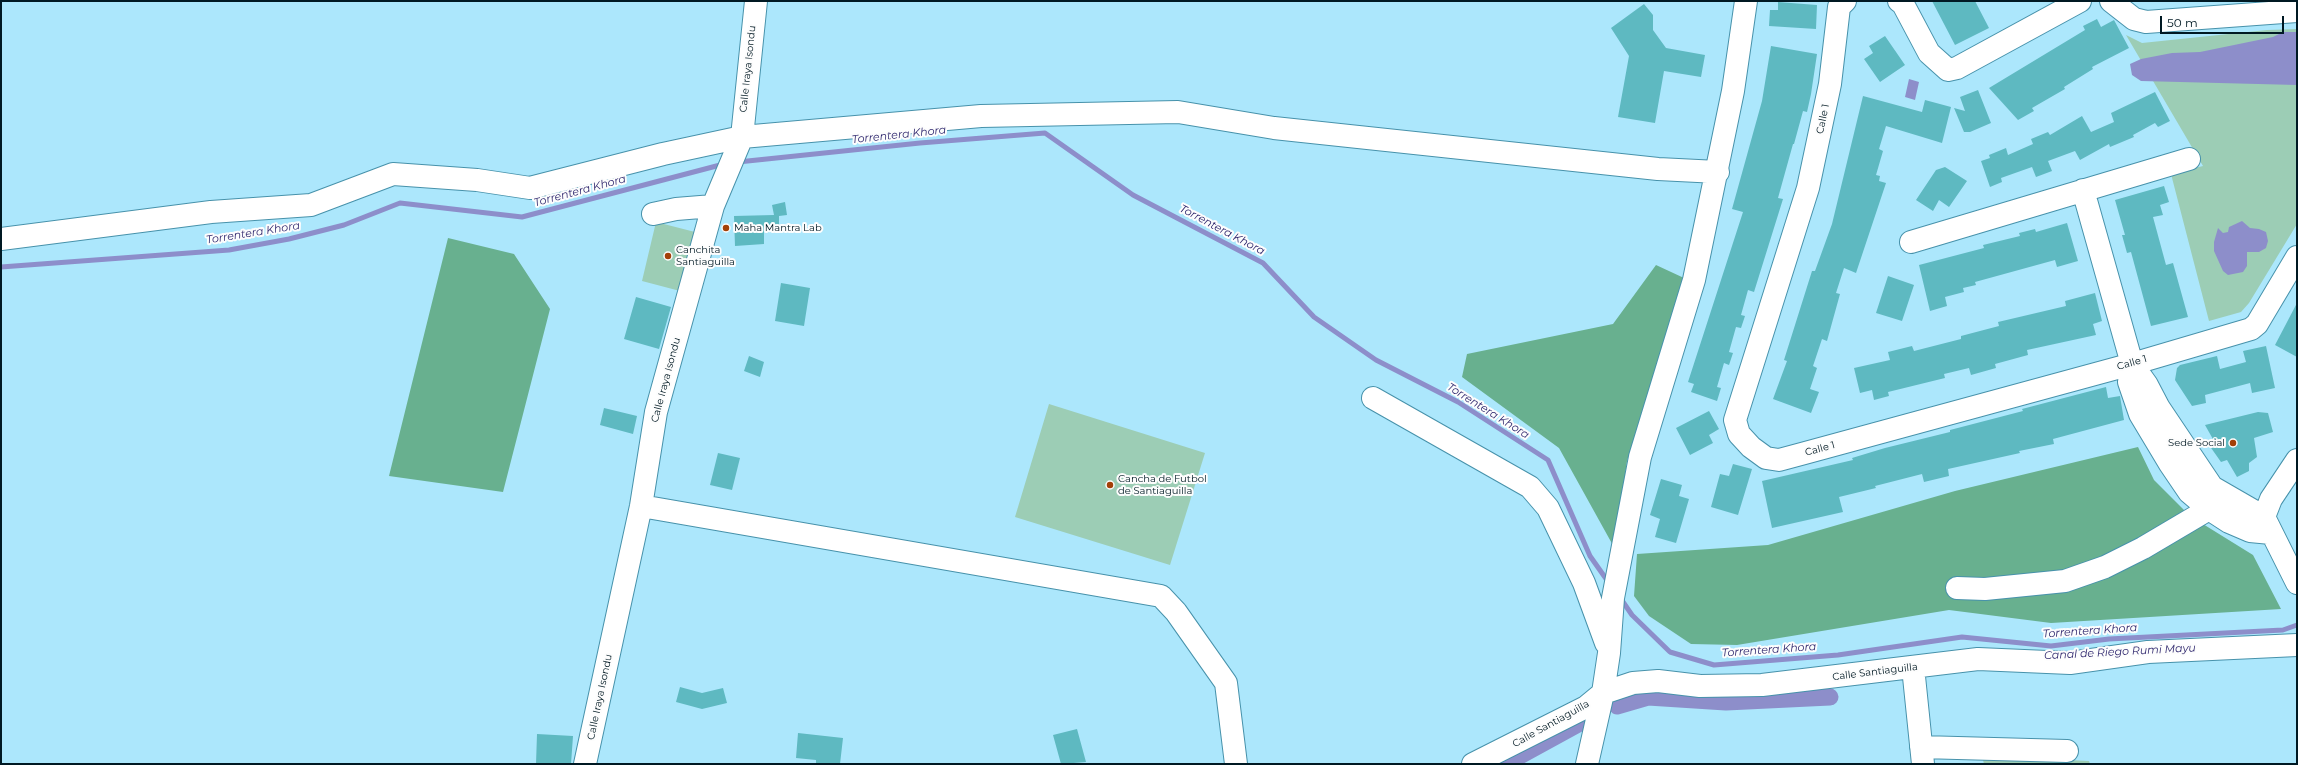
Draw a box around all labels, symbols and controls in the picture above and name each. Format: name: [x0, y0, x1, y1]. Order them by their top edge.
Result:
scale bar: [2162, 8, 2286, 34]
text: 50 m: [2167, 15, 2198, 30]
street label: Calle Iraya Isondu: [737, 25, 759, 113]
street label: Calle 1: [1814, 103, 1832, 135]
water label: Torrentera Khora: [851, 123, 947, 147]
water label: Torrentera Khora: [533, 172, 627, 210]
water label: Torrentera Khora: [1177, 202, 1267, 258]
water label: Torrentera Khora: [205, 219, 301, 247]
place label: Maha Mantra Lab: [734, 222, 822, 234]
marker: Maha Mantra Lab: [721, 223, 731, 233]
place label: Canchita Santiaguilla: [676, 244, 735, 268]
marker: Canchita Santiaguilla: [663, 251, 673, 261]
street label: Calle Iraya Isondu: [649, 336, 683, 424]
street label: Calle 1: [2116, 353, 2148, 373]
water label: Torrentera Khora: [1444, 380, 1532, 442]
place label: Sede Social: [2168, 437, 2225, 449]
marker: Sede Social: [2228, 438, 2238, 448]
street label: Calle 1: [1804, 439, 1836, 459]
place label: Cancha de Futbol de Santiaguilla: [1118, 473, 1207, 496]
marker: Cancha de Futbol de Santiaguilla: [1105, 480, 1115, 490]
water label: Torrentera Khora: [2042, 621, 2138, 641]
water label: Torrentera Khora: [1721, 640, 1817, 660]
water label: Canal de Riego Rumi Mayu: [2044, 641, 2196, 663]
street label: Calle Iraya Isondu: [585, 653, 615, 741]
street label: Calle Santiaguilla: [1832, 661, 1918, 683]
street label: Calle Santiaguilla: [1511, 698, 1591, 750]

